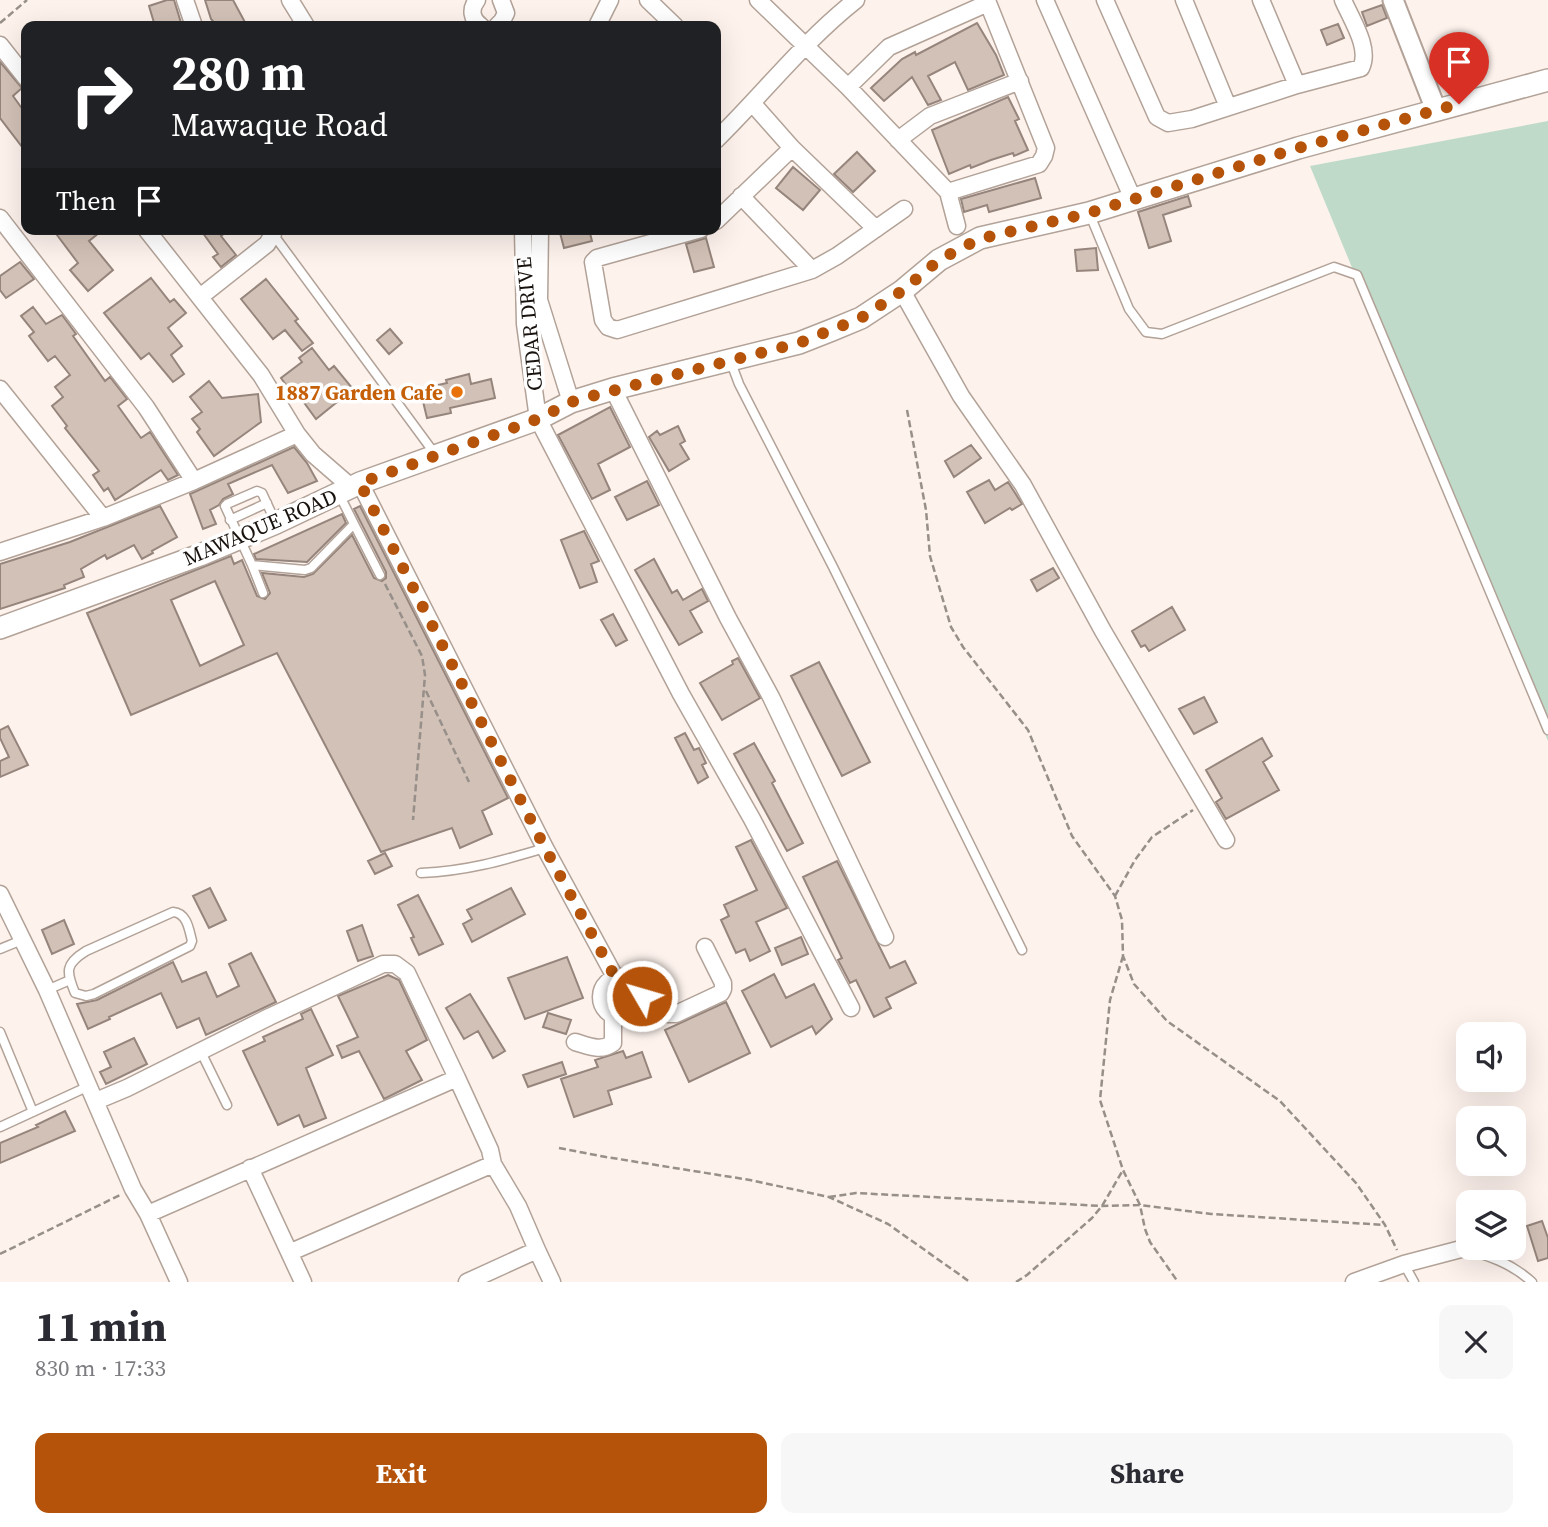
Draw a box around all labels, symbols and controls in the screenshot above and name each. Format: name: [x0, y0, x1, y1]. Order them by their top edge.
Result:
pin: [1429, 32, 1489, 104]
text: 280 m: [171, 39, 306, 106]
icon: arrive: [1440, 43, 1478, 81]
icon: right: [56, 49, 147, 140]
text: Mawaque Road: [171, 103, 388, 147]
icon: arrive: [130, 182, 168, 220]
text: Then: [56, 183, 116, 219]
street label: CEDAR DRIVE: [509, 256, 549, 392]
place label: 1887 Garden Cafe: [275, 378, 443, 407]
marker: 1887 Garden Cafe: [449, 384, 465, 400]
street label: MAWAQUE ROAD: [179, 482, 341, 572]
position arrow: [605, 959, 679, 1033]
map controls: [1456, 1022, 1526, 1260]
button: sound: [1456, 1022, 1526, 1092]
button: search: [1456, 1106, 1526, 1176]
button: layers: [1456, 1190, 1526, 1260]
text: 11 min: [35, 1297, 167, 1355]
button: close: [1439, 1305, 1513, 1379]
text: 830 m · 17:33: [35, 1352, 166, 1384]
button: Exit: [35, 1433, 767, 1513]
button: Share: [781, 1433, 1513, 1513]

